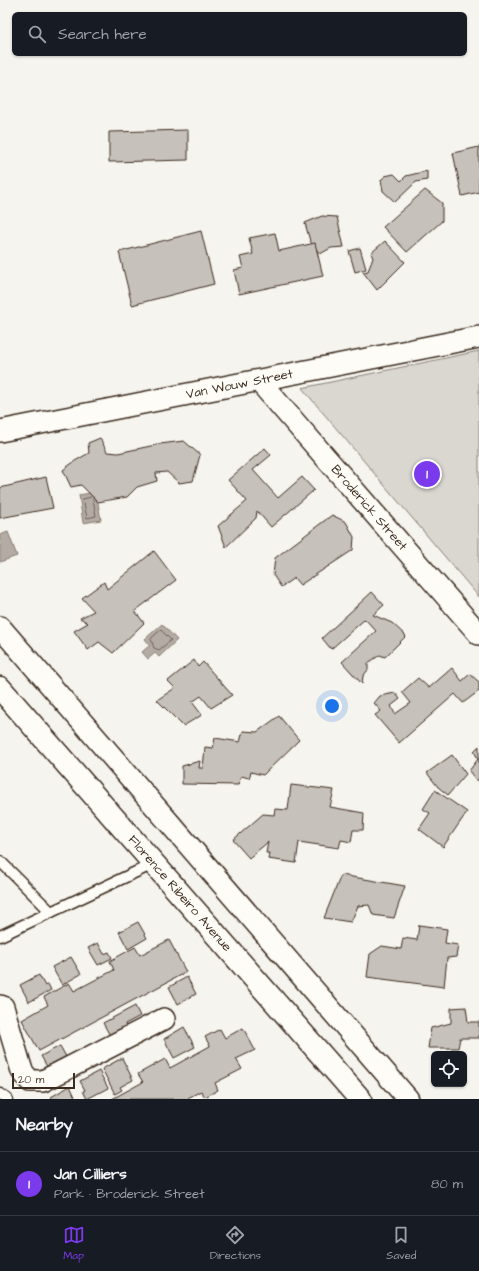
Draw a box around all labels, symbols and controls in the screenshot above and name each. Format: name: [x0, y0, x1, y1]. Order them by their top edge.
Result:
search box: [12, 12, 467, 56]
icon: search: [26, 23, 48, 45]
text: Search here: [58, 24, 147, 45]
street label: Van Wouw Street: [184, 365, 295, 403]
pin: 1: [414, 459, 440, 489]
street label: Broderick Street: [327, 461, 412, 555]
your location: [322, 696, 342, 716]
street label: Florence Ribeiro Avenue: [124, 831, 236, 955]
map controls: [431, 1051, 467, 1087]
button: locate: [431, 1051, 467, 1087]
scale bar: [12, 1071, 75, 1090]
text: 20 m: [18, 1072, 44, 1087]
text: Nearby: [16, 1113, 73, 1137]
text: Jan Cilliers: [54, 1164, 127, 1185]
text: 1: [28, 1175, 30, 1193]
text: 80 m: [431, 1175, 463, 1193]
text: Park · Broderick Street: [54, 1185, 204, 1203]
tab: Map: [63, 1224, 85, 1263]
tab: Directions: [210, 1224, 261, 1263]
tab: Saved: [386, 1224, 416, 1263]

